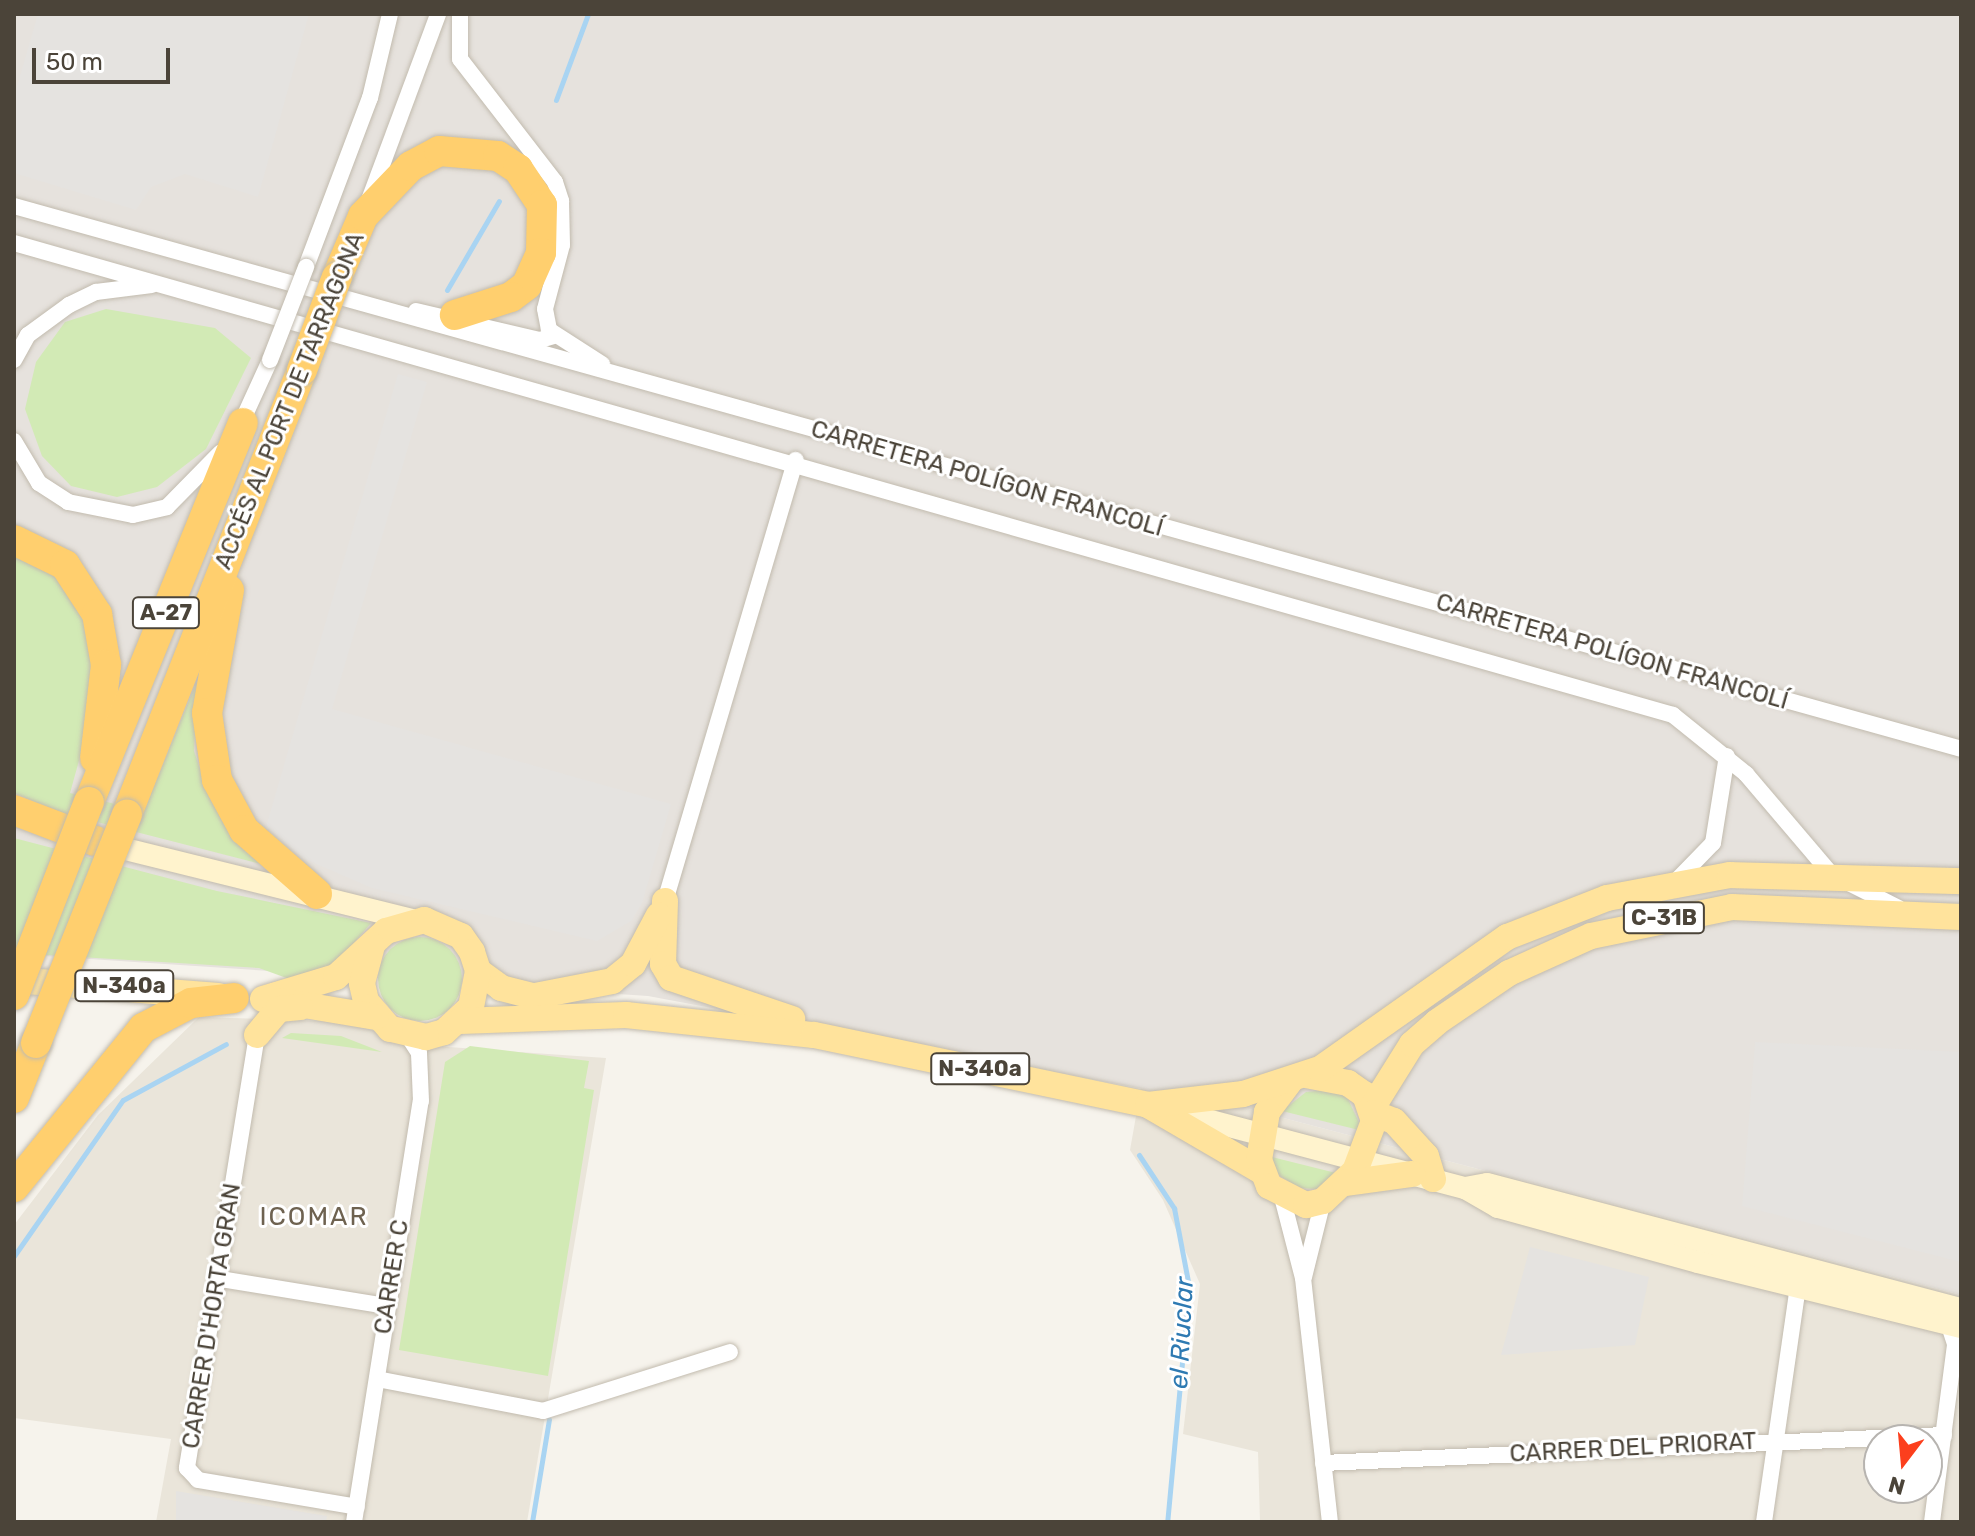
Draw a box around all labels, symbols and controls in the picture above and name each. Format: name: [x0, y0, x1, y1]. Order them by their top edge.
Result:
scale bar: [36, 32, 174, 82]
text: 50 m: [46, 48, 103, 76]
street label: ACCÉS AL PORT DE TARRAGONA: [209, 227, 371, 575]
street label: CARRETERA POLÍGON FRANCOLÍ: [807, 415, 1167, 543]
street label: CARRETERA POLÍGON FRANCOLÍ: [1432, 588, 1792, 716]
road number: A-27: [130, 595, 202, 631]
road number: C-31B: [1622, 900, 1706, 936]
road number: N-340a: [74, 968, 174, 1004]
road number: N-340a: [930, 1051, 1030, 1087]
street label: CARRER D'HORTA GRAN: [177, 1181, 247, 1451]
district label: ICOMAR: [259, 1201, 369, 1233]
street label: CARRER C: [369, 1218, 415, 1336]
water label: el Riuclar: [1163, 1276, 1201, 1390]
north arrow: [1863, 1424, 1943, 1504]
street label: CARRER DEL PRIORAT: [1509, 1427, 1757, 1469]
text: N: [1885, 1470, 1908, 1501]

